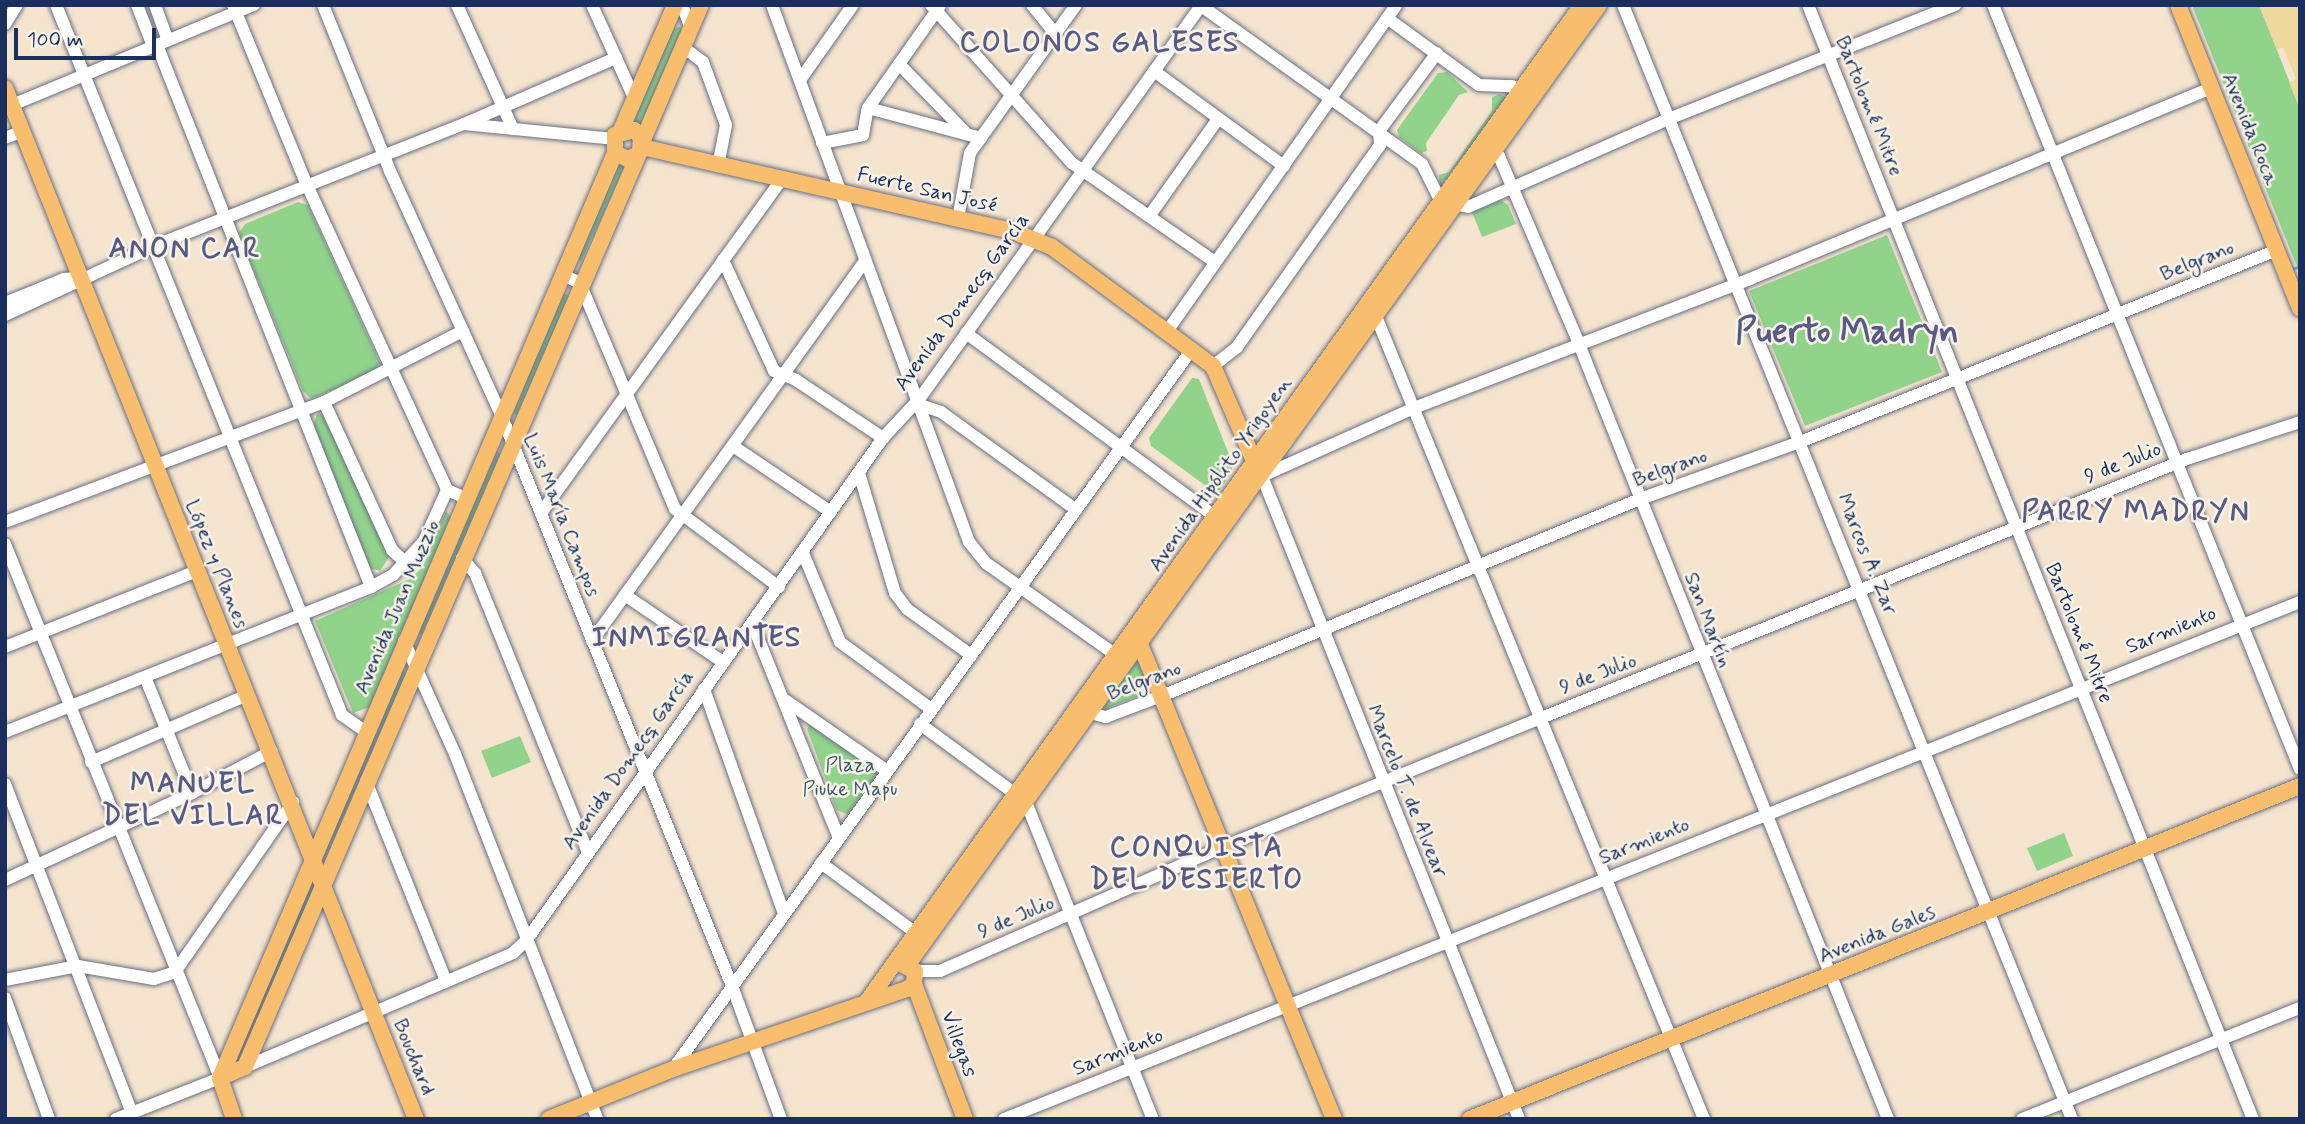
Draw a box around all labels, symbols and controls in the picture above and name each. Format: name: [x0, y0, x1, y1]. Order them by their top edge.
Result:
scale bar: [18, 14, 159, 58]
text: 100 m: [27, 26, 83, 54]
district label: COLONOS GALESES: [963, 27, 1237, 61]
street label: Bartolomé Mitre: [1829, 32, 1909, 180]
street label: Avenida Roca: [2216, 70, 2284, 188]
street label: Fuerte San José: [855, 162, 999, 218]
street label: Avenida Domecq García: [890, 209, 1034, 395]
district label: ANON CAR: [110, 233, 260, 267]
street label: Belgrano: [2156, 235, 2238, 287]
district label: Puerto Madryn: [1735, 311, 1959, 353]
street label: Avenida Hipólito Yrigoyen: [1144, 373, 1296, 575]
street label: Luis María Campos: [518, 429, 606, 601]
street label: 9 de Julio: [2079, 435, 2167, 491]
street label: Belgrano: [1629, 443, 1711, 493]
street label: Marcos A. Zar: [1831, 490, 1903, 618]
street label: López y Planes: [180, 496, 254, 632]
district label: PARRY MADRYN: [2020, 496, 2252, 530]
street label: Avenida Juan Muzzio: [349, 516, 445, 698]
street label: Bartolomé Mitre: [2039, 559, 2119, 707]
street label: San Martín: [1678, 567, 1738, 673]
street label: Sarmiento: [2122, 600, 2220, 660]
district label: INMIGRANTES: [588, 622, 806, 656]
street label: 9 de Julio: [1554, 647, 1642, 701]
street label: Belgrano: [1103, 655, 1185, 707]
street label: Avenida Domecq García: [557, 666, 699, 854]
street label: Marcelo T. de Alvear: [1361, 701, 1453, 881]
park label: Plaza Piuke Mapu: [802, 752, 898, 802]
district label: MANUEL DEL VILLAR: [107, 768, 279, 834]
street label: Sarmiento: [1595, 811, 1693, 871]
district label: CONQUISTA DEL DESIERTO: [1091, 832, 1303, 898]
street label: 9 de Julio: [972, 889, 1060, 945]
street label: Avenida Gales: [1815, 899, 1939, 969]
street label: Villegas: [935, 1007, 983, 1081]
street label: Bouchard: [387, 1015, 441, 1099]
street label: Sarmiento: [1069, 1022, 1167, 1082]

